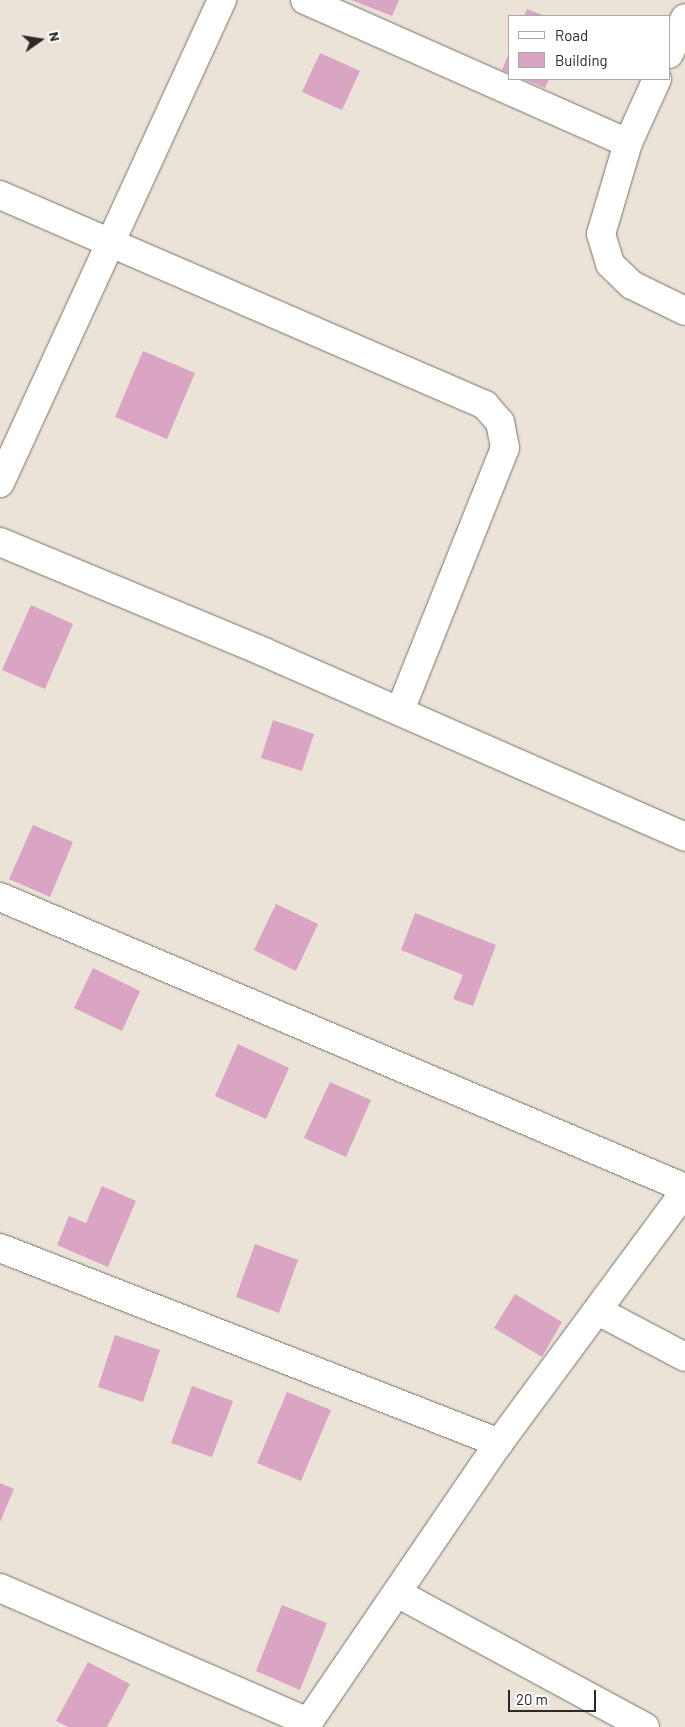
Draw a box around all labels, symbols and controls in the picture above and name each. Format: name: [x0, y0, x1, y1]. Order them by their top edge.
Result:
north arrow: [15, 15, 65, 65]
legend: [508, 15, 670, 80]
text: Road: [555, 26, 588, 44]
text: N: [46, 30, 64, 43]
text: Building: [555, 51, 608, 69]
scale bar: [510, 1680, 598, 1712]
text: 20 m: [516, 1690, 548, 1708]

